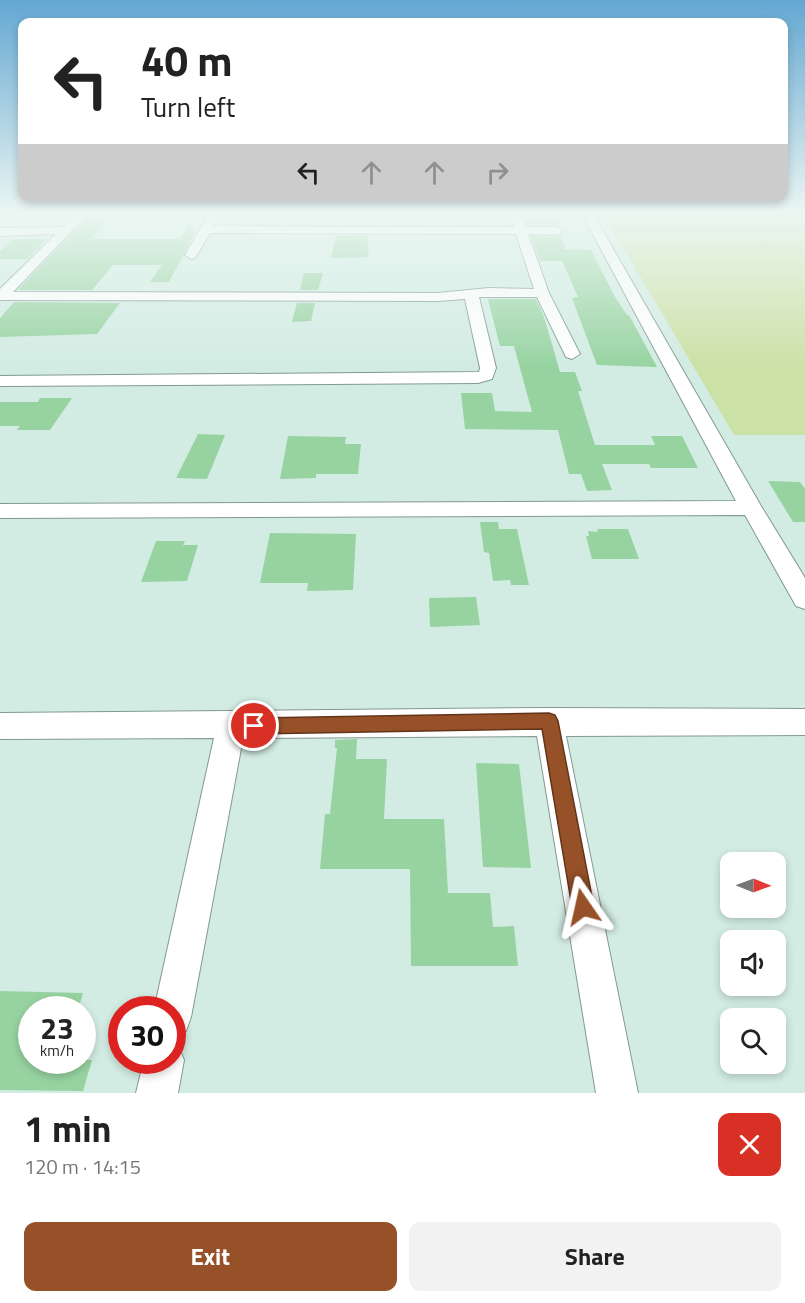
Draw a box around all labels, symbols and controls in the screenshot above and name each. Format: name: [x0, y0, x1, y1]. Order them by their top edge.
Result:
text: 40 m: [141, 28, 233, 92]
icon: left: [42, 42, 120, 120]
text: Turn left: [141, 86, 235, 127]
icon: left: [292, 156, 325, 189]
icon: ahead: [355, 156, 388, 189]
icon: ahead: [418, 156, 451, 189]
icon: right: [481, 156, 514, 189]
pin: [228, 700, 279, 751]
icon: arrive: [237, 709, 270, 742]
north arrow: [720, 852, 786, 918]
map controls: [720, 852, 786, 1074]
position arrow: [551, 875, 615, 939]
button: sound: [720, 930, 786, 996]
speed limit sign: 30: [108, 996, 186, 1074]
text: 23: [40, 1005, 74, 1051]
button: search: [720, 1008, 786, 1074]
text: km/h: [40, 1039, 74, 1062]
text: 1 min: [24, 1101, 111, 1156]
button: close: [718, 1113, 781, 1176]
text: 120 m · 14:15: [24, 1151, 141, 1182]
button: Exit: [24, 1222, 397, 1291]
button: Share: [409, 1222, 781, 1291]

